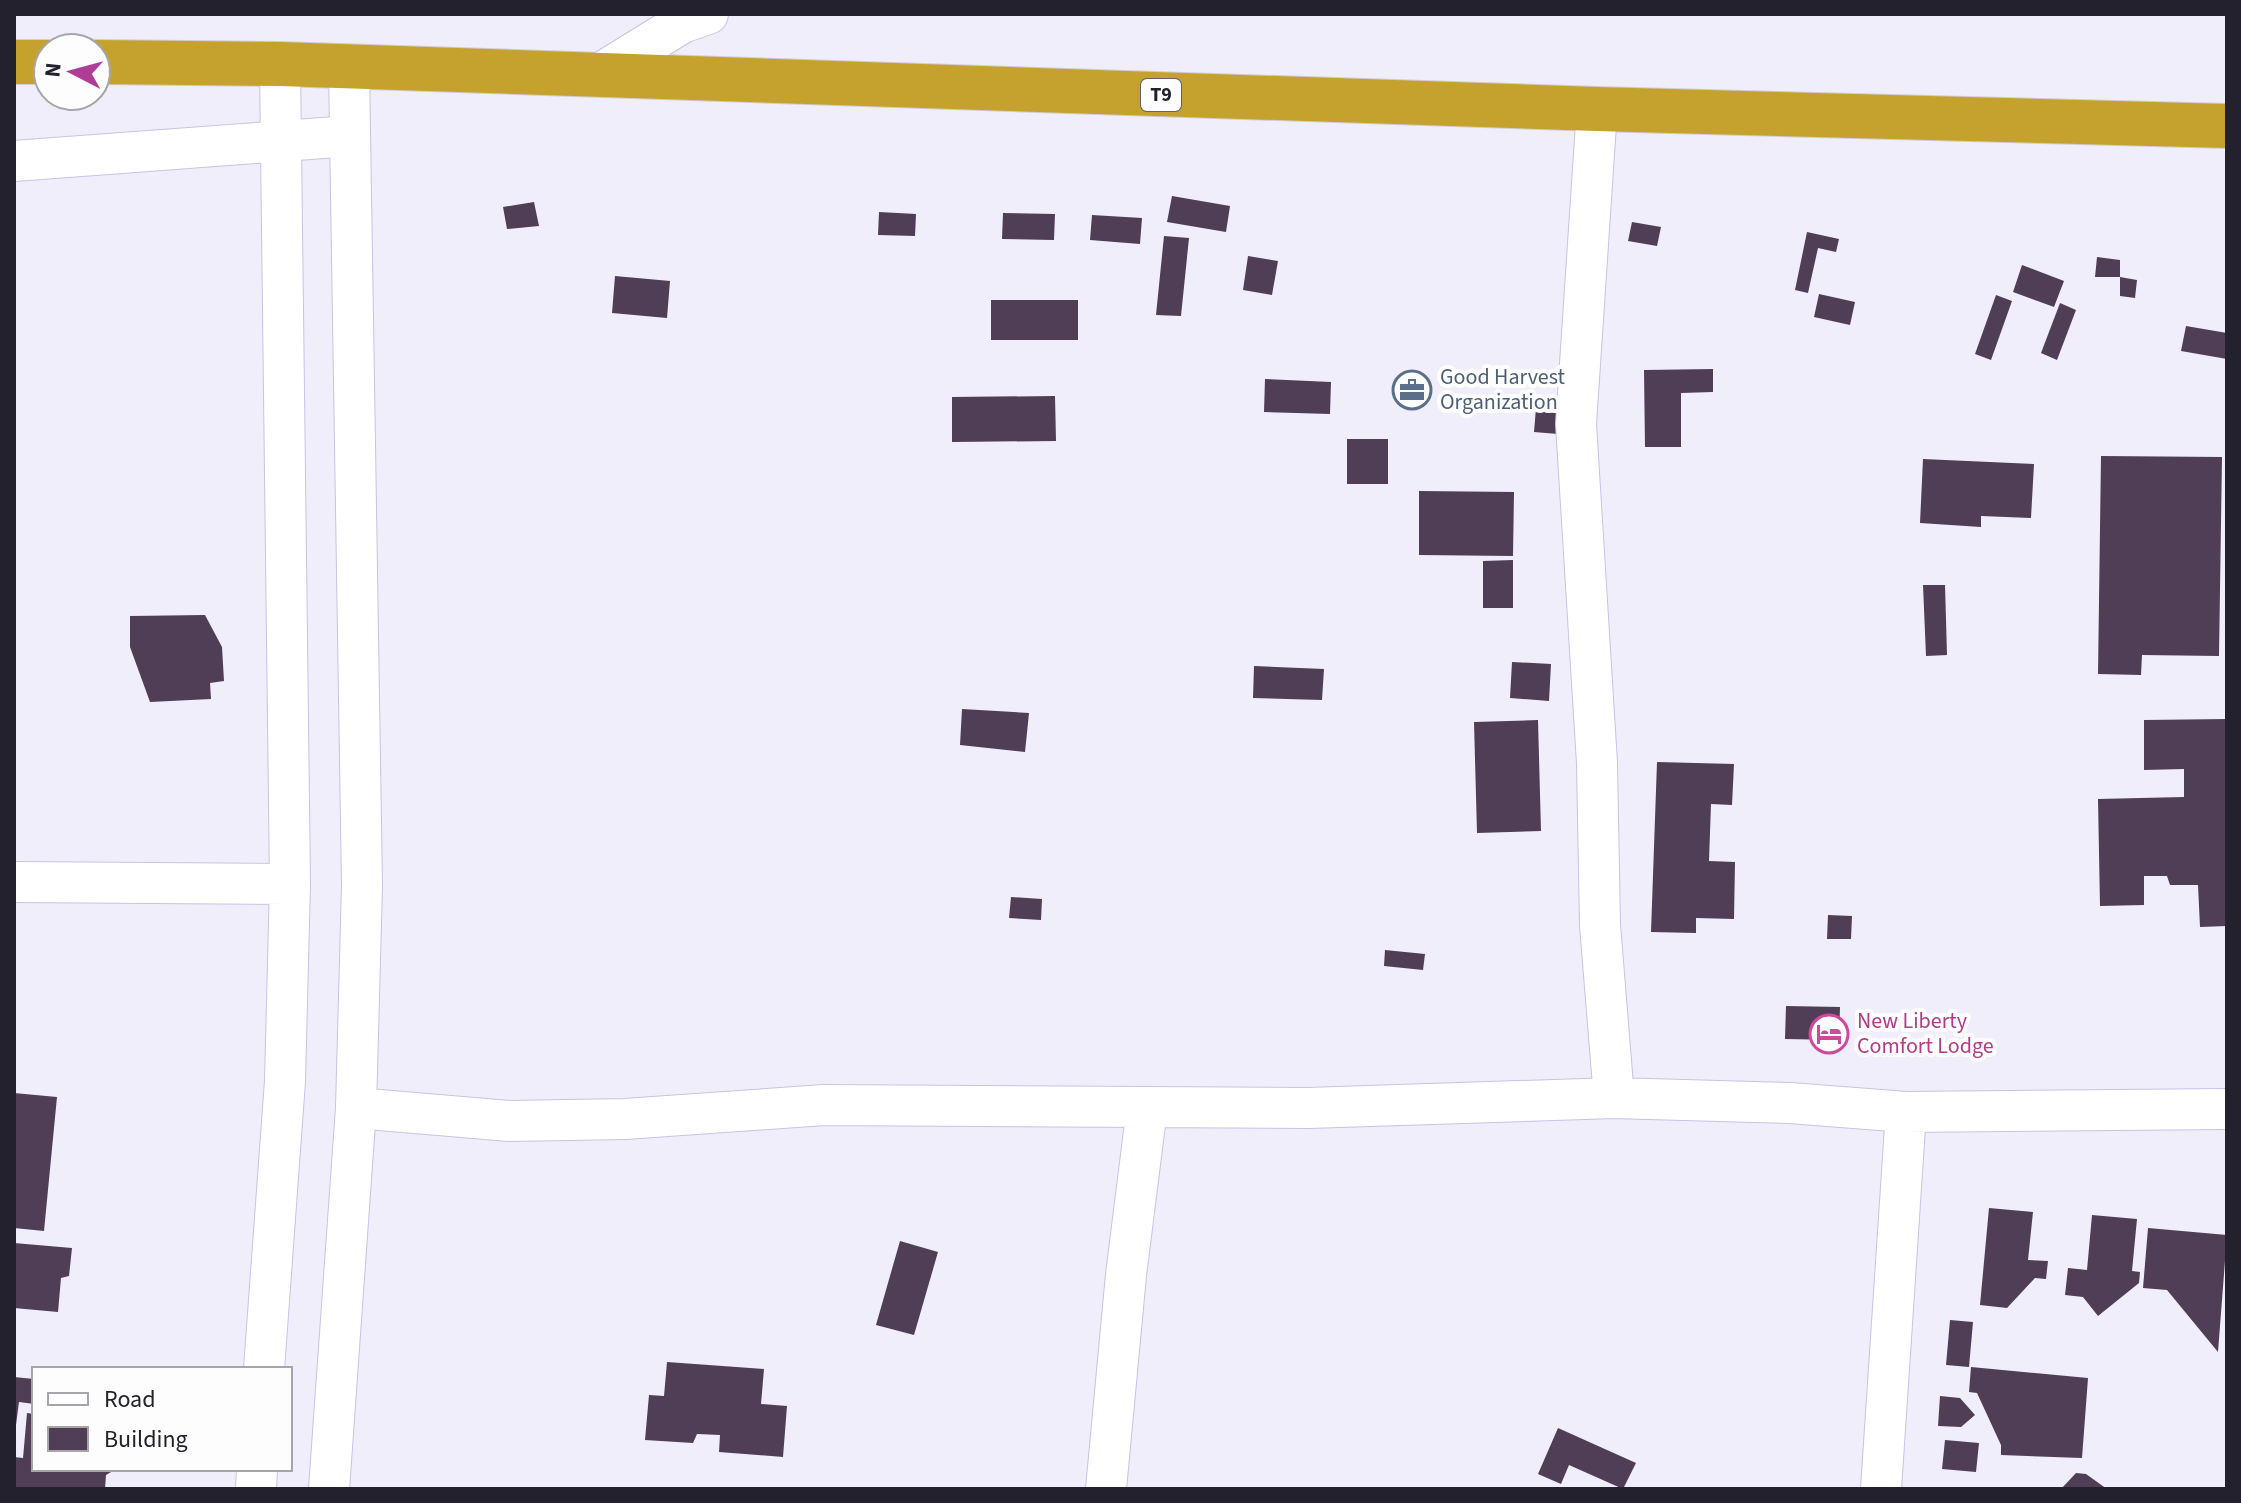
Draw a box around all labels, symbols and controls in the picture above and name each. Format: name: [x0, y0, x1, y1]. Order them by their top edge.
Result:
north arrow: [32, 32, 112, 112]
text: N: [36, 61, 70, 79]
road number: T9: [1141, 79, 1181, 111]
place label: Good Harvest Organization: [1440, 361, 1566, 418]
office icon: Good Harvest Organization: [1391, 369, 1433, 411]
place label: New Liberty Comfort Lodge: [1857, 1005, 1994, 1062]
hotel icon: New Liberty Comfort Lodge: [1808, 1013, 1850, 1055]
legend: [32, 1367, 292, 1471]
text: Road: [104, 1382, 156, 1417]
text: Building: [104, 1422, 188, 1457]

